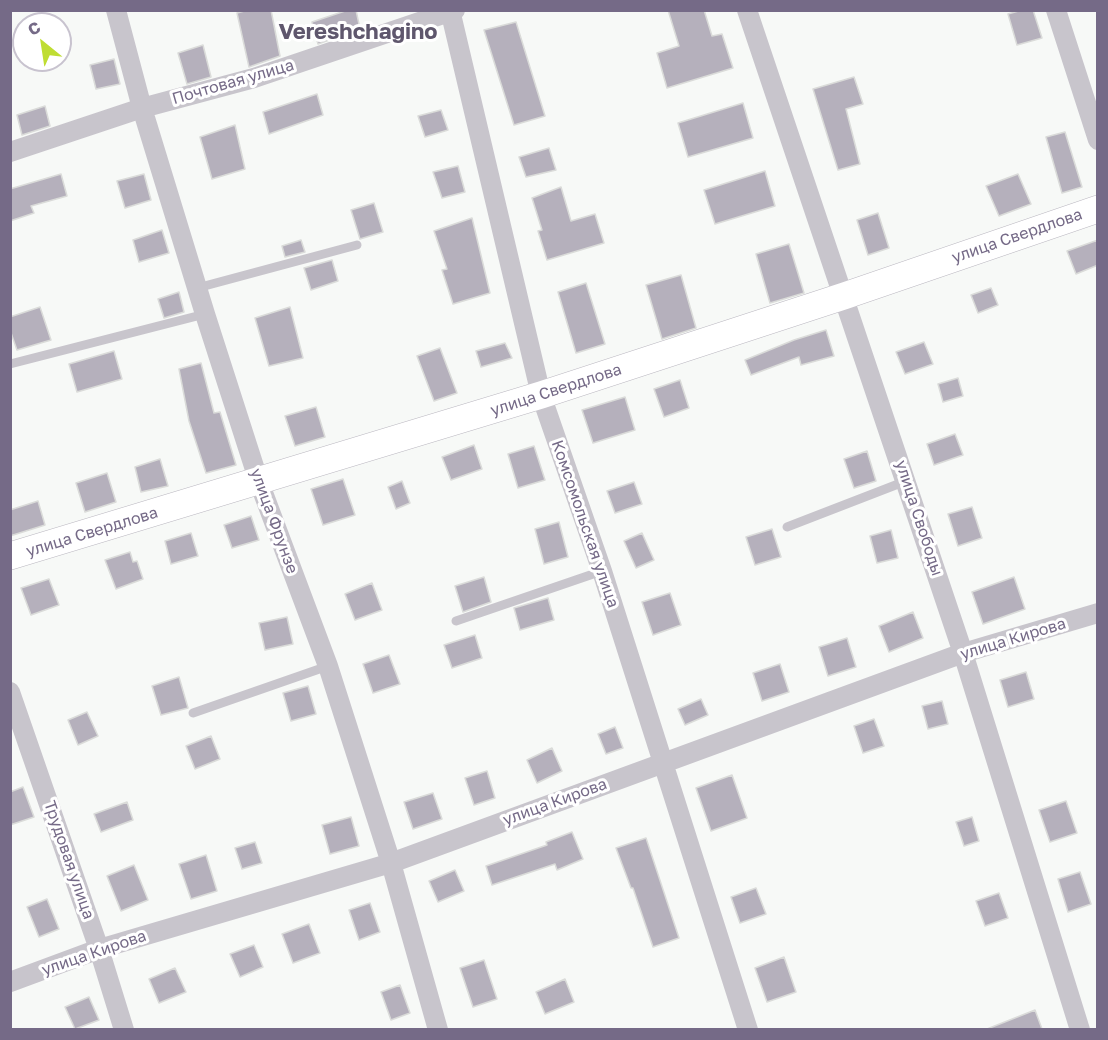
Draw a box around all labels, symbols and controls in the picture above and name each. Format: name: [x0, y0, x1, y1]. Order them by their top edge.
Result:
north arrow: [12, 12, 72, 72]
text: С: [24, 17, 44, 40]
district label: Vereshchagino: [279, 19, 437, 45]
street label: Почтовая улица: [170, 55, 296, 109]
street label: улица Свердлова: [949, 205, 1085, 267]
street label: улица Свердлова: [488, 360, 624, 420]
street label: Комсомольская улица: [547, 438, 623, 610]
street label: улица Свободы: [891, 458, 947, 578]
street label: улица Фрунзе: [246, 466, 302, 576]
street label: улица Свердлова: [24, 503, 160, 561]
street label: улица Кирова: [958, 614, 1068, 664]
street label: улица Кирова: [500, 774, 610, 830]
street label: Трудовая улица: [40, 798, 98, 922]
street label: улица Кирова: [39, 926, 149, 980]

